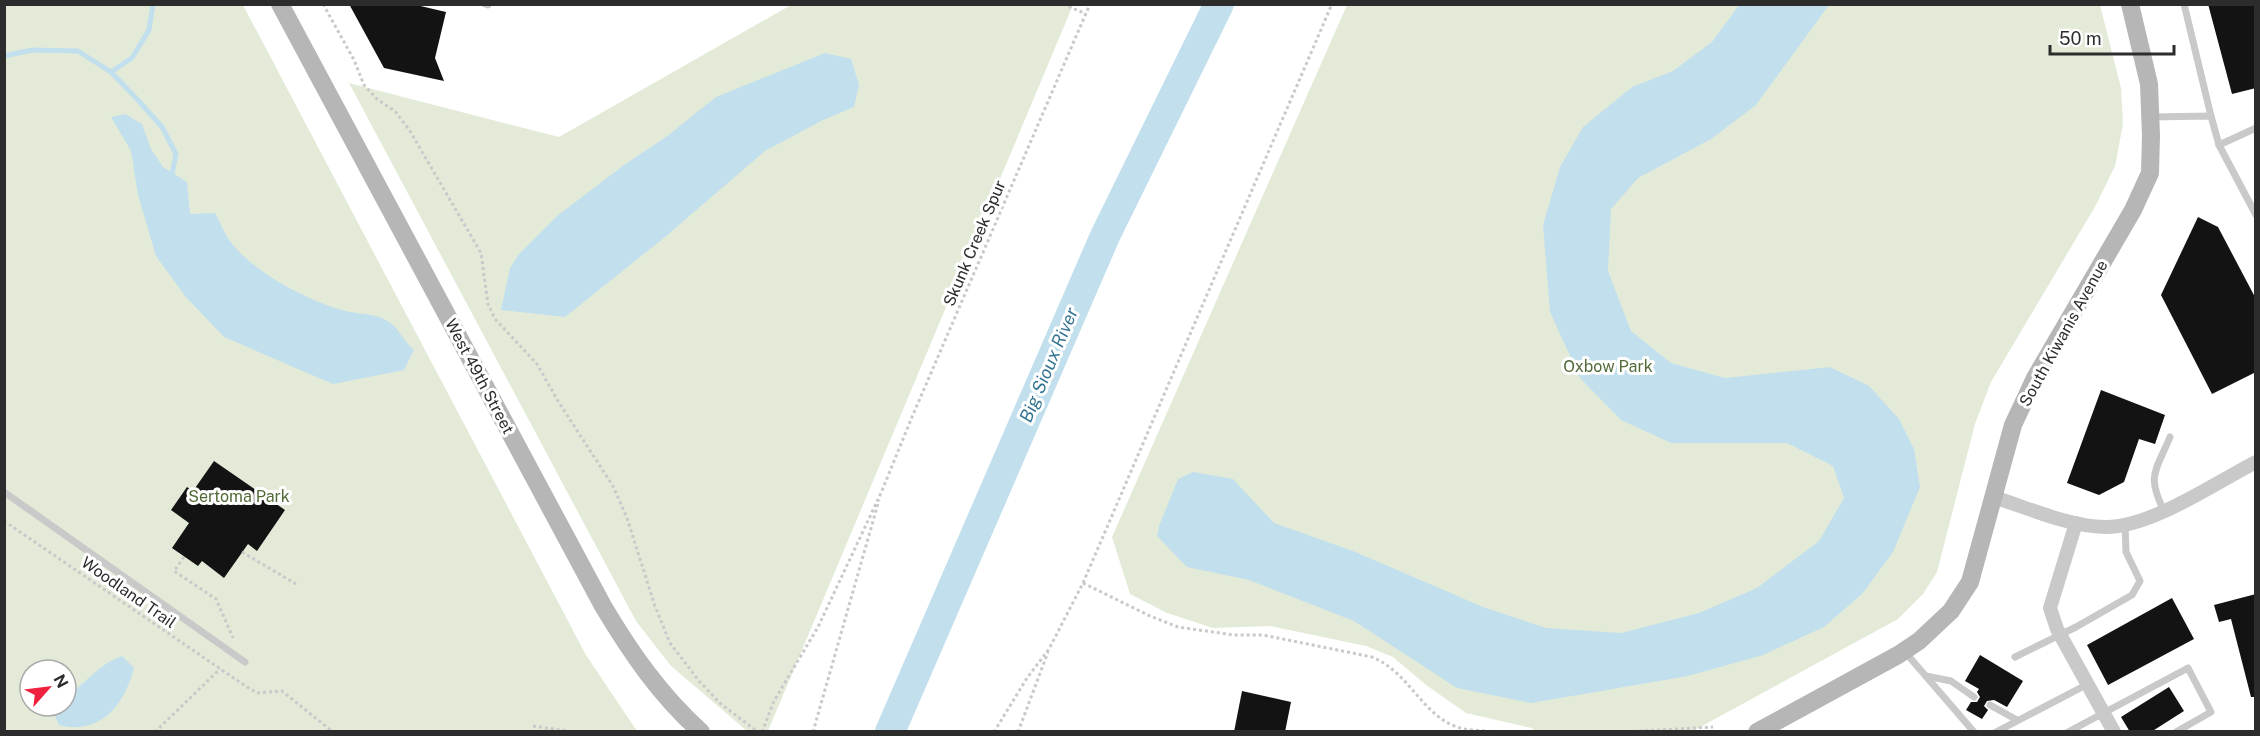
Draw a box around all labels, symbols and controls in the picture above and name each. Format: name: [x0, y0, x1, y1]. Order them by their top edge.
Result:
scale bar: [2050, 18, 2174, 56]
text: 50 m: [2059, 28, 2102, 49]
street label: Skunk Creek Spur: [939, 177, 1010, 309]
street label: South Kiwanis Avenue: [2015, 257, 2112, 410]
water label: Big Sioux River: [1015, 304, 1082, 425]
street label: West 49th Street: [441, 315, 518, 437]
park label: Oxbow Park: [1563, 357, 1653, 376]
park label: Sertoma Park: [188, 487, 290, 506]
street label: Woodland Trail: [78, 553, 180, 632]
north arrow: [18, 658, 78, 718]
text: N: [49, 671, 72, 691]

